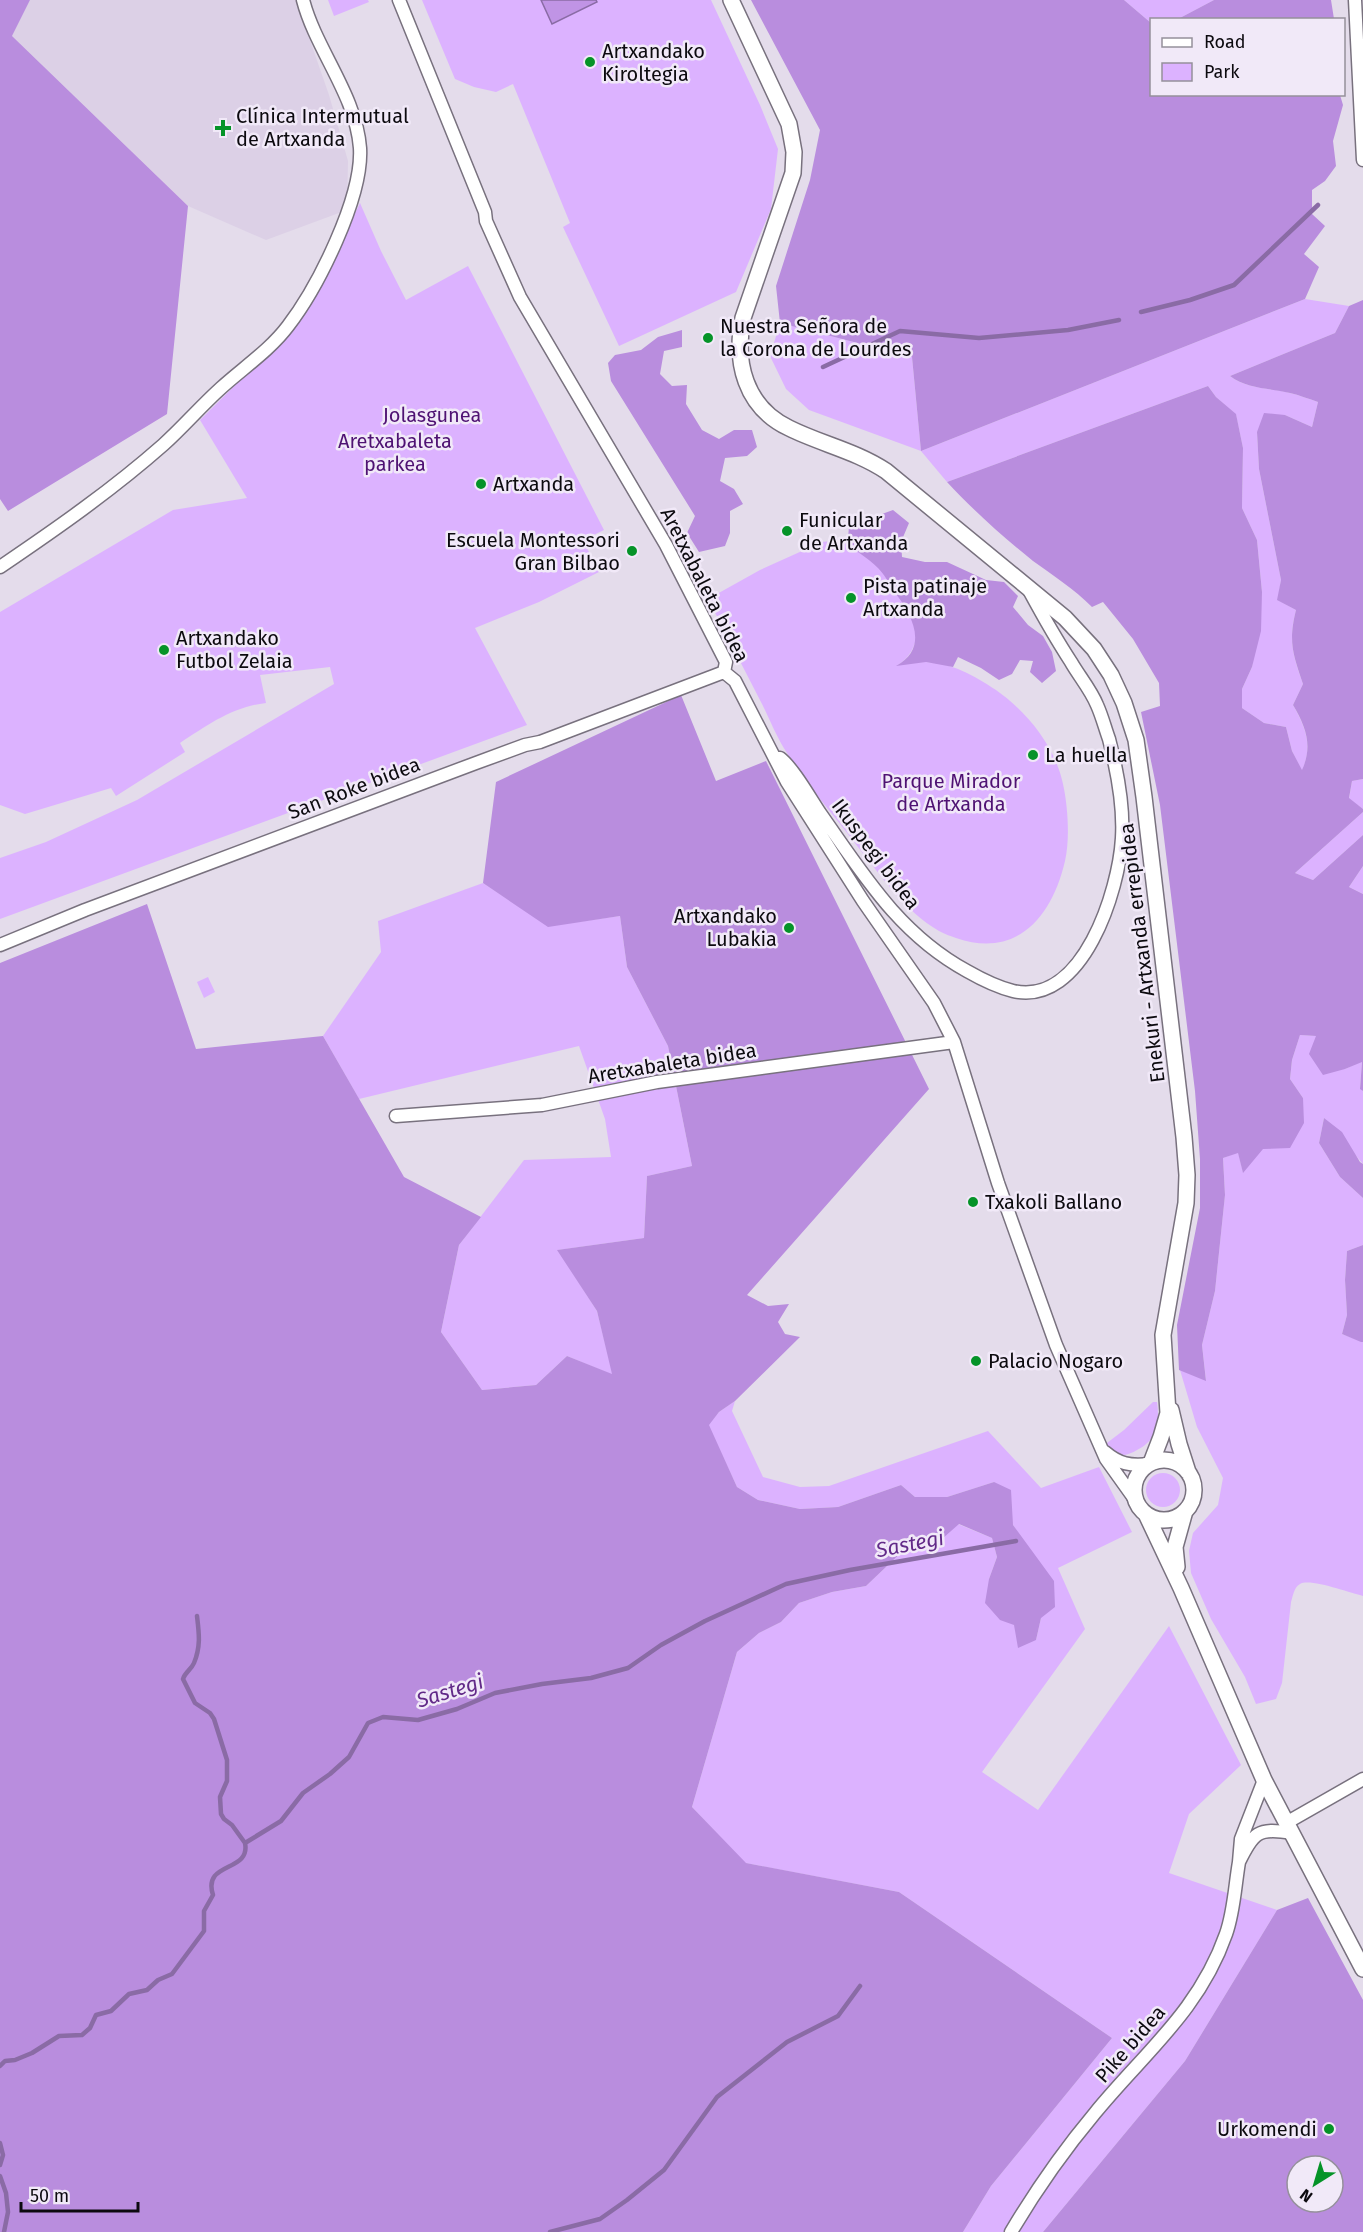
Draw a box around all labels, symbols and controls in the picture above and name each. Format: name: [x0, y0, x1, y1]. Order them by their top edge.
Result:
legend: [1150, 18, 1345, 96]
text: Road: [1204, 31, 1246, 53]
place label: Artxandako Kiroltegia: [602, 39, 705, 86]
marker: Artxandako Kiroltegia: [583, 55, 597, 69]
text: Park: [1204, 61, 1240, 83]
place label: Clínica Intermutual de Artxanda: [236, 104, 409, 151]
marker: Clínica Intermutual de Artxanda: [214, 119, 232, 137]
place label: Nuestra Señora de la Corona de Lourdes: [720, 314, 911, 361]
marker: Nuestra Señora de la Corona de Lourdes: [701, 331, 715, 345]
park label: Jolasgunea: [383, 403, 481, 427]
park label: Aretxabaleta parkea: [338, 429, 452, 476]
place label: Artxanda: [493, 472, 574, 496]
marker: Artxanda: [474, 477, 488, 491]
street label: Aretxabaleta bidea: [656, 504, 754, 666]
place label: Funicular de Artxanda: [799, 508, 908, 555]
marker: Funicular de Artxanda: [780, 524, 794, 538]
place label: Escuela Montessori Gran Bilbao: [446, 528, 620, 575]
marker: Escuela Montessori Gran Bilbao: [625, 544, 639, 558]
place label: Pista patinaje Artxanda: [863, 574, 987, 621]
marker: Pista patinaje Artxanda: [844, 591, 858, 605]
place label: Artxandako Futbol Zelaia: [176, 626, 293, 673]
marker: Artxandako Futbol Zelaia: [157, 643, 171, 657]
place label: La huella: [1045, 743, 1128, 767]
marker: La huella: [1026, 748, 1040, 762]
street label: San Roke bidea: [285, 752, 423, 824]
park label: Parque Mirador de Artxanda: [882, 769, 1021, 816]
street label: Ikuspegi bidea: [827, 794, 925, 914]
street label: Enekuri - Artxanda errepidea: [1114, 822, 1170, 1084]
place label: Artxandako Lubakia: [674, 904, 777, 951]
marker: Artxandako Lubakia: [782, 921, 796, 935]
street label: Aretxabaleta bidea: [586, 1038, 758, 1088]
place label: Txakoli Ballano: [985, 1190, 1122, 1214]
marker: Txakoli Ballano: [966, 1195, 980, 1209]
place label: Palacio Nogaro: [988, 1349, 1123, 1373]
marker: Palacio Nogaro: [969, 1354, 983, 1368]
water label: Sastegi: [873, 1525, 946, 1564]
water label: Sastegi: [412, 1668, 487, 1714]
street label: Pike bidea: [1090, 2000, 1170, 2088]
place label: Urkomendi: [1217, 2117, 1317, 2141]
marker: Urkomendi: [1322, 2122, 1336, 2136]
north arrow: [1285, 2154, 1345, 2214]
scale bar: [21, 2175, 138, 2213]
text: 50 m: [30, 2185, 69, 2207]
text: N: [1296, 2185, 1316, 2206]

